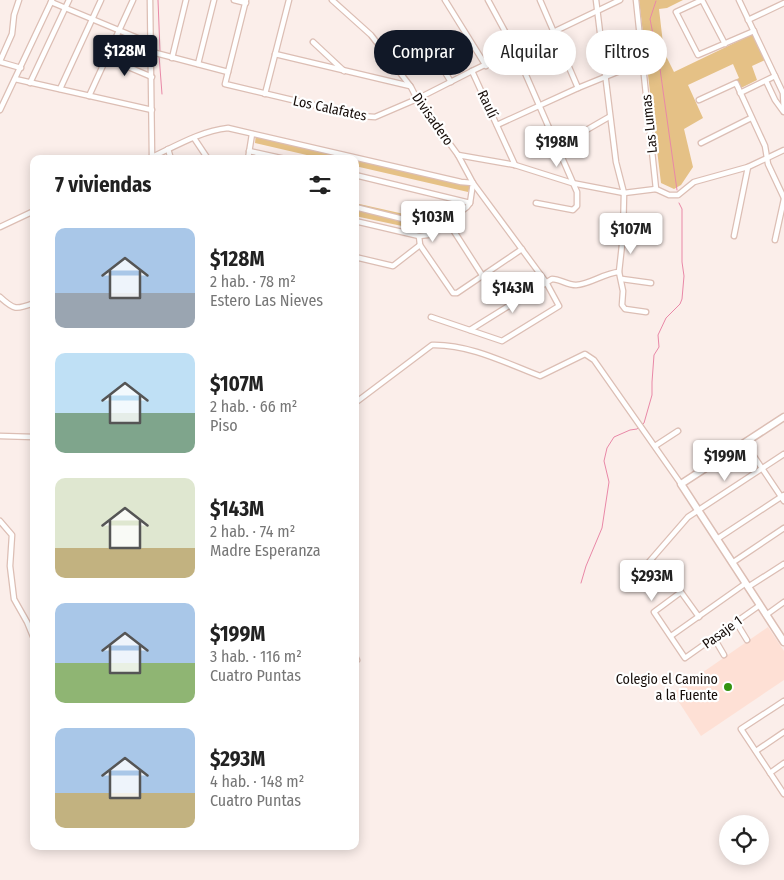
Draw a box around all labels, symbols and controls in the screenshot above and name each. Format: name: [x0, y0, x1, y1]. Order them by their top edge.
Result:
chip: Comprar: [374, 30, 473, 75]
chip: Alquilar: [483, 30, 576, 75]
chip: Filtros: [586, 30, 667, 75]
pin: $128M: [90, 34, 160, 77]
text: $128M: [104, 41, 146, 60]
street label: Raulí: [474, 88, 502, 121]
street label: Divisadero: [408, 90, 457, 149]
street label: Los Calafates: [292, 92, 368, 125]
street label: Las Lumas: [638, 94, 661, 154]
pin: $198M: [522, 126, 592, 168]
text: $198M: [536, 132, 578, 151]
icon: filters: [306, 171, 334, 199]
text: 7 viviendas: [55, 172, 152, 198]
pin: $103M: [398, 200, 468, 243]
text: $103M: [412, 207, 454, 226]
pin: $107M: [596, 212, 666, 255]
text: $107M: [611, 219, 651, 238]
text: $128M: [210, 246, 265, 272]
icon: home: [95, 248, 155, 308]
text: 2 hab. · 78 m²: [210, 272, 296, 291]
pin: $143M: [478, 272, 548, 314]
text: $143M: [492, 278, 534, 297]
text: Estero Las Nieves: [210, 291, 323, 310]
text: $107M: [210, 371, 264, 397]
icon: home: [95, 373, 155, 433]
text: 2 hab. · 66 m²: [210, 397, 297, 416]
text: Piso: [210, 416, 238, 435]
pin: $199M: [690, 440, 760, 482]
text: $199M: [704, 446, 746, 465]
text: $143M: [210, 496, 264, 522]
icon: home: [95, 498, 155, 558]
text: 2 hab. · 74 m²: [210, 522, 295, 541]
text: Madre Esperanza: [210, 541, 321, 560]
pin: $293M: [617, 560, 687, 602]
text: $293M: [631, 566, 673, 585]
street label: Pasaje 1: [699, 612, 746, 653]
text: $199M: [210, 621, 265, 647]
icon: home: [95, 623, 155, 683]
text: 3 hab. · 116 m²: [210, 647, 302, 666]
text: Cuatro Puntas: [210, 666, 301, 685]
place label: Colegio el Camino a la Fuente: [616, 671, 718, 704]
marker: Colegio el Camino a la Fuente: [722, 681, 734, 693]
text: $293M: [210, 746, 265, 772]
icon: home: [95, 748, 155, 808]
text: 4 hab. · 148 m²: [210, 772, 304, 791]
text: Cuatro Puntas: [210, 791, 301, 810]
map controls: [719, 815, 769, 865]
button: locate: [719, 815, 769, 865]

